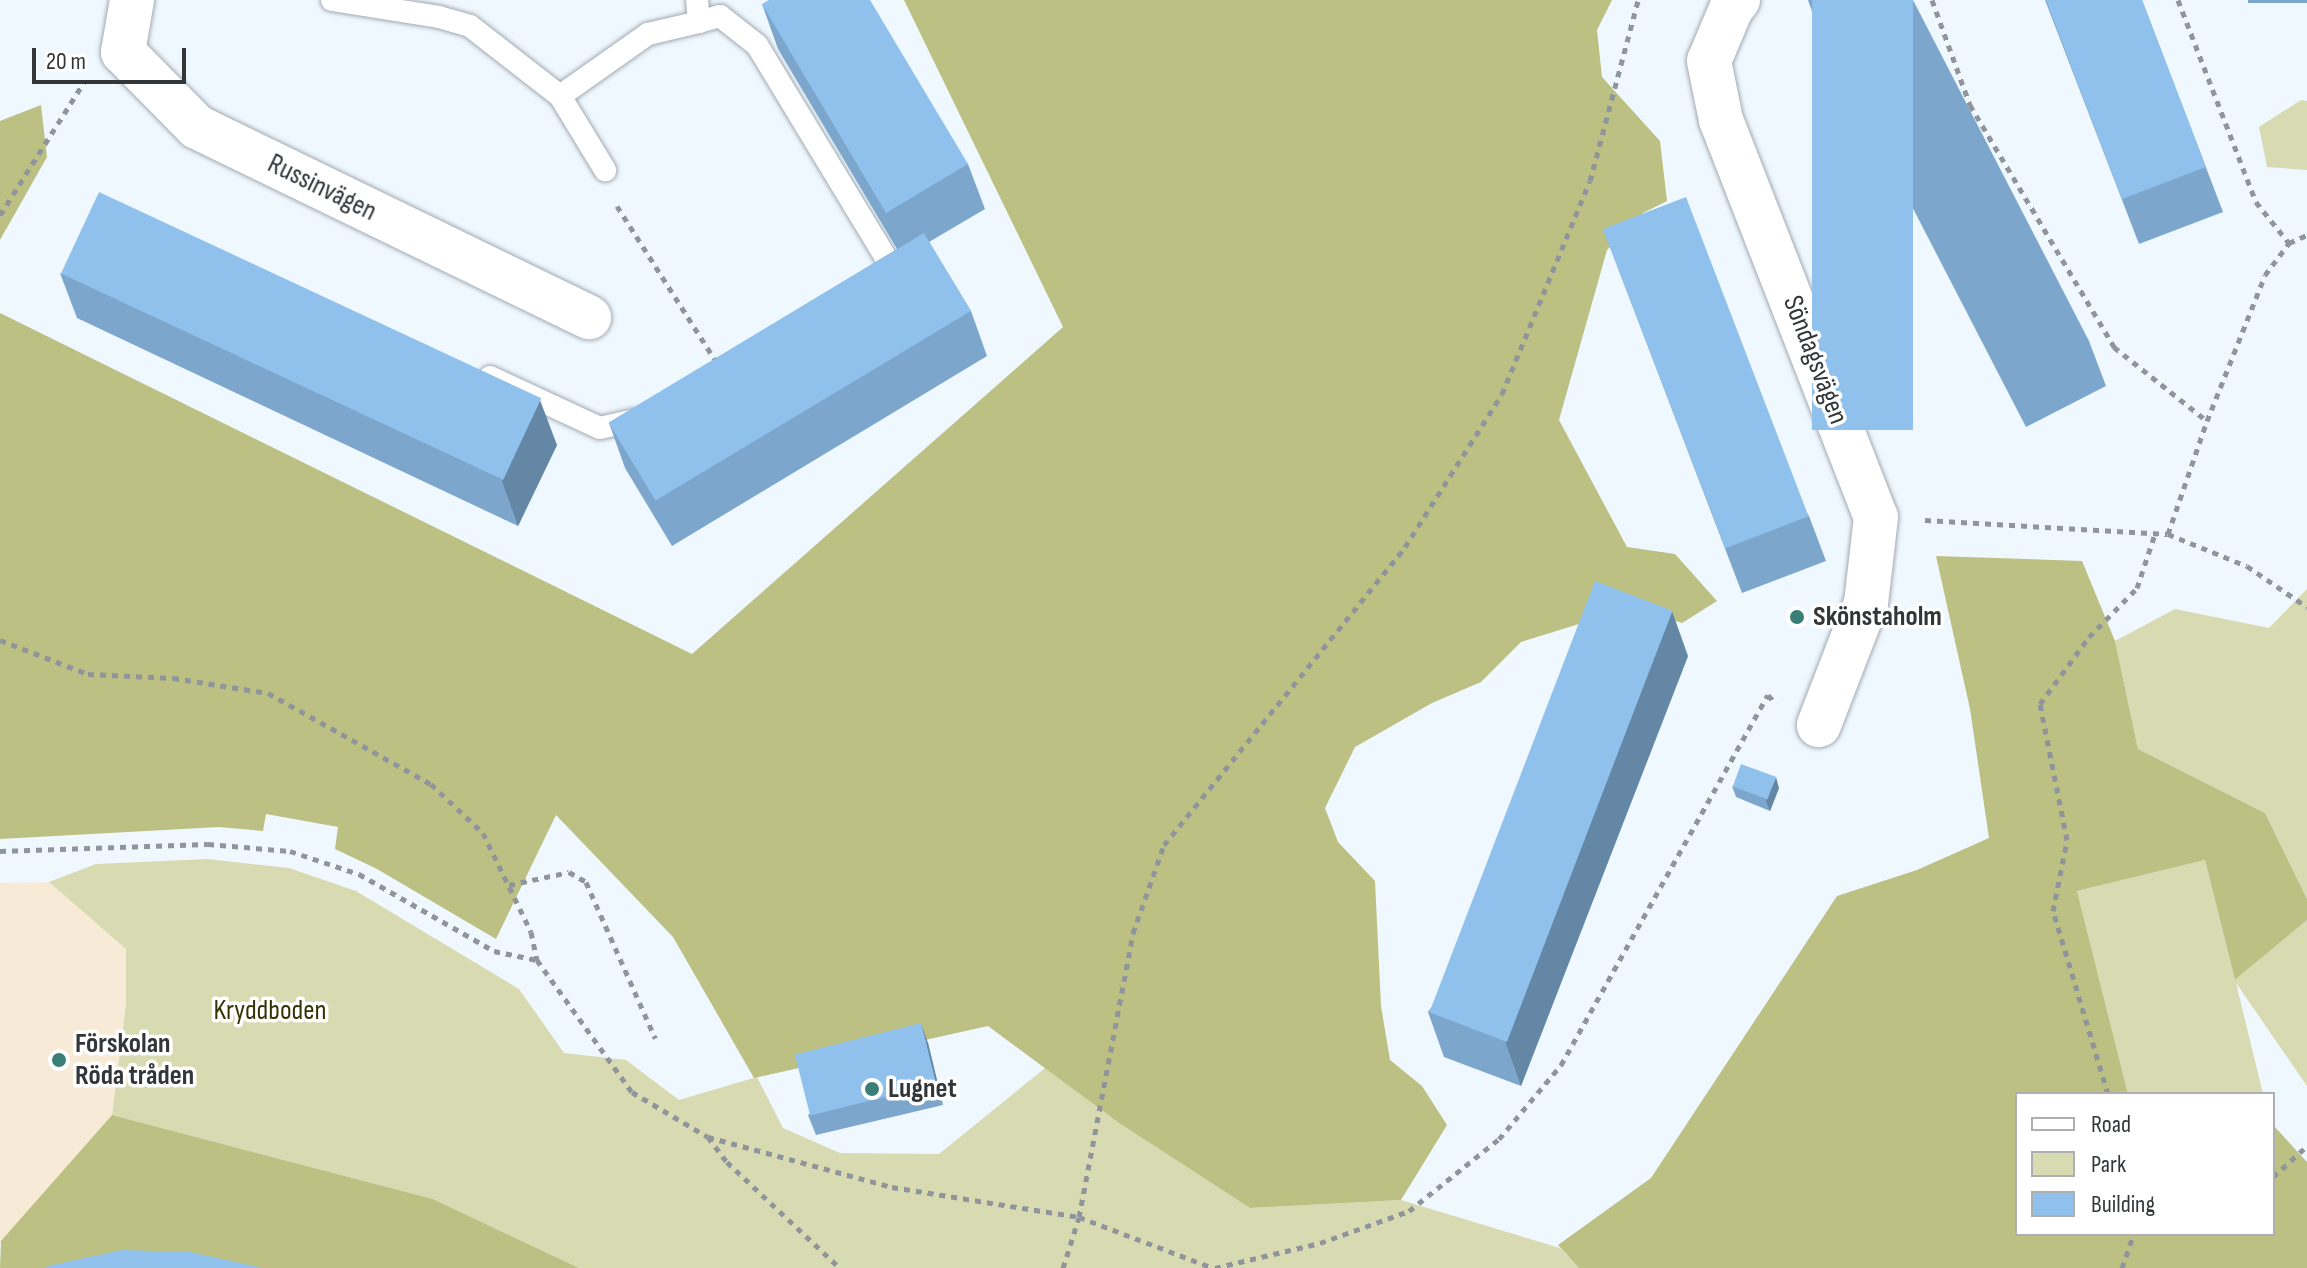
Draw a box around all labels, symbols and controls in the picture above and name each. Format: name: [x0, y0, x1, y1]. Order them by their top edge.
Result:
scale bar: [36, 32, 190, 82]
text: 20 m: [46, 47, 86, 76]
street label: Russinvägen: [262, 147, 382, 229]
street label: Söndagsvägen: [1775, 291, 1855, 429]
place label: Skönstaholm: [1813, 600, 1942, 634]
marker: Skönstaholm: [1788, 608, 1806, 626]
park label: Kryddboden: [214, 994, 326, 1028]
place label: Förskolan Röda tråden: [75, 1027, 194, 1093]
marker: Förskolan Röda tråden: [50, 1051, 68, 1069]
place label: Lugnet: [888, 1072, 957, 1106]
marker: Lugnet: [863, 1080, 881, 1098]
legend: [2015, 1092, 2275, 1236]
text: Road: [2091, 1110, 2131, 1139]
text: Park: [2091, 1150, 2126, 1179]
text: Building: [2091, 1190, 2155, 1219]

